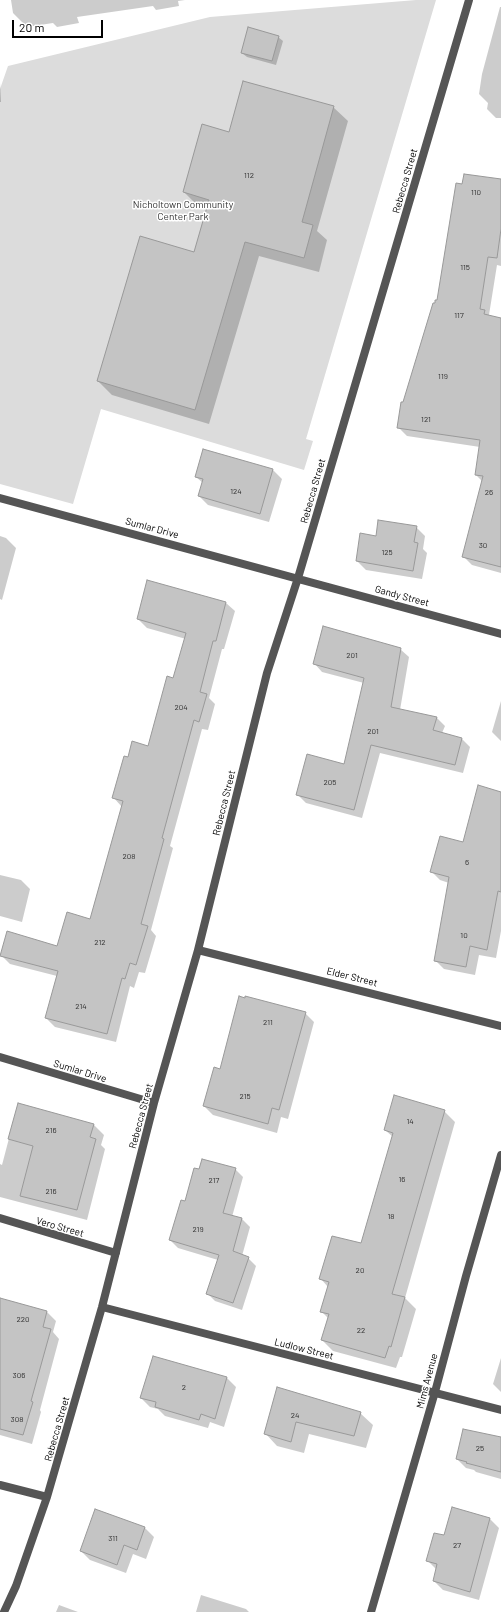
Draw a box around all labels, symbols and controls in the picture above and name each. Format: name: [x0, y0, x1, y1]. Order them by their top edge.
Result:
scale bar: [14, 12, 105, 38]
text: 20 m: [19, 20, 45, 34]
street label: Rebecca Street: [390, 147, 420, 215]
house number: 112: [244, 170, 254, 180]
house number: 110: [471, 187, 481, 197]
park label: Nicholtown Community Center Park: [133, 199, 233, 222]
house number: 115: [460, 262, 470, 272]
house number: 117: [454, 310, 464, 320]
house number: 119: [438, 371, 448, 381]
house number: 121: [421, 414, 431, 424]
street label: Rebecca Street: [298, 457, 328, 525]
house number: 124: [230, 486, 242, 496]
house number: 26: [485, 487, 493, 497]
street label: Sumlar Drive: [124, 515, 180, 541]
house number: 30: [479, 540, 487, 550]
house number: 125: [381, 547, 393, 557]
street label: Gandy Street: [373, 583, 431, 609]
house number: 201: [346, 650, 358, 660]
house number: 204: [174, 702, 188, 712]
house number: 201: [367, 726, 379, 736]
street label: Rebecca Street: [210, 769, 238, 837]
house number: 205: [324, 777, 336, 787]
house number: 208: [123, 851, 135, 861]
house number: 6: [465, 857, 469, 867]
house number: 10: [460, 930, 468, 940]
house number: 212: [94, 937, 106, 947]
street label: Elder Street: [325, 965, 379, 989]
house number: 214: [75, 1001, 87, 1011]
house number: 211: [263, 1017, 273, 1027]
street label: Sumlar Drive: [52, 1057, 108, 1085]
street label: Rebecca Street: [127, 1082, 155, 1150]
house number: 215: [239, 1091, 251, 1101]
house number: 14: [406, 1116, 414, 1126]
house number: 216: [45, 1125, 57, 1135]
house number: 16: [399, 1174, 405, 1184]
house number: 217: [209, 1175, 219, 1185]
house number: 216: [45, 1186, 57, 1196]
house number: 18: [388, 1211, 394, 1221]
street label: Vero Street: [35, 1214, 85, 1240]
house number: 219: [192, 1224, 204, 1234]
house number: 20: [356, 1265, 364, 1275]
house number: 220: [16, 1314, 30, 1324]
house number: 22: [357, 1325, 365, 1335]
street label: Ludlow Street: [273, 1336, 335, 1362]
street label: Mims Avenue: [414, 1352, 440, 1410]
house number: 306: [13, 1370, 25, 1380]
house number: 2: [182, 1382, 186, 1392]
street label: Rebecca Street: [42, 1395, 72, 1463]
house number: 24: [291, 1410, 299, 1420]
house number: 308: [11, 1414, 23, 1424]
house number: 25: [476, 1443, 484, 1453]
house number: 311: [108, 1533, 118, 1543]
house number: 27: [453, 1540, 461, 1550]

